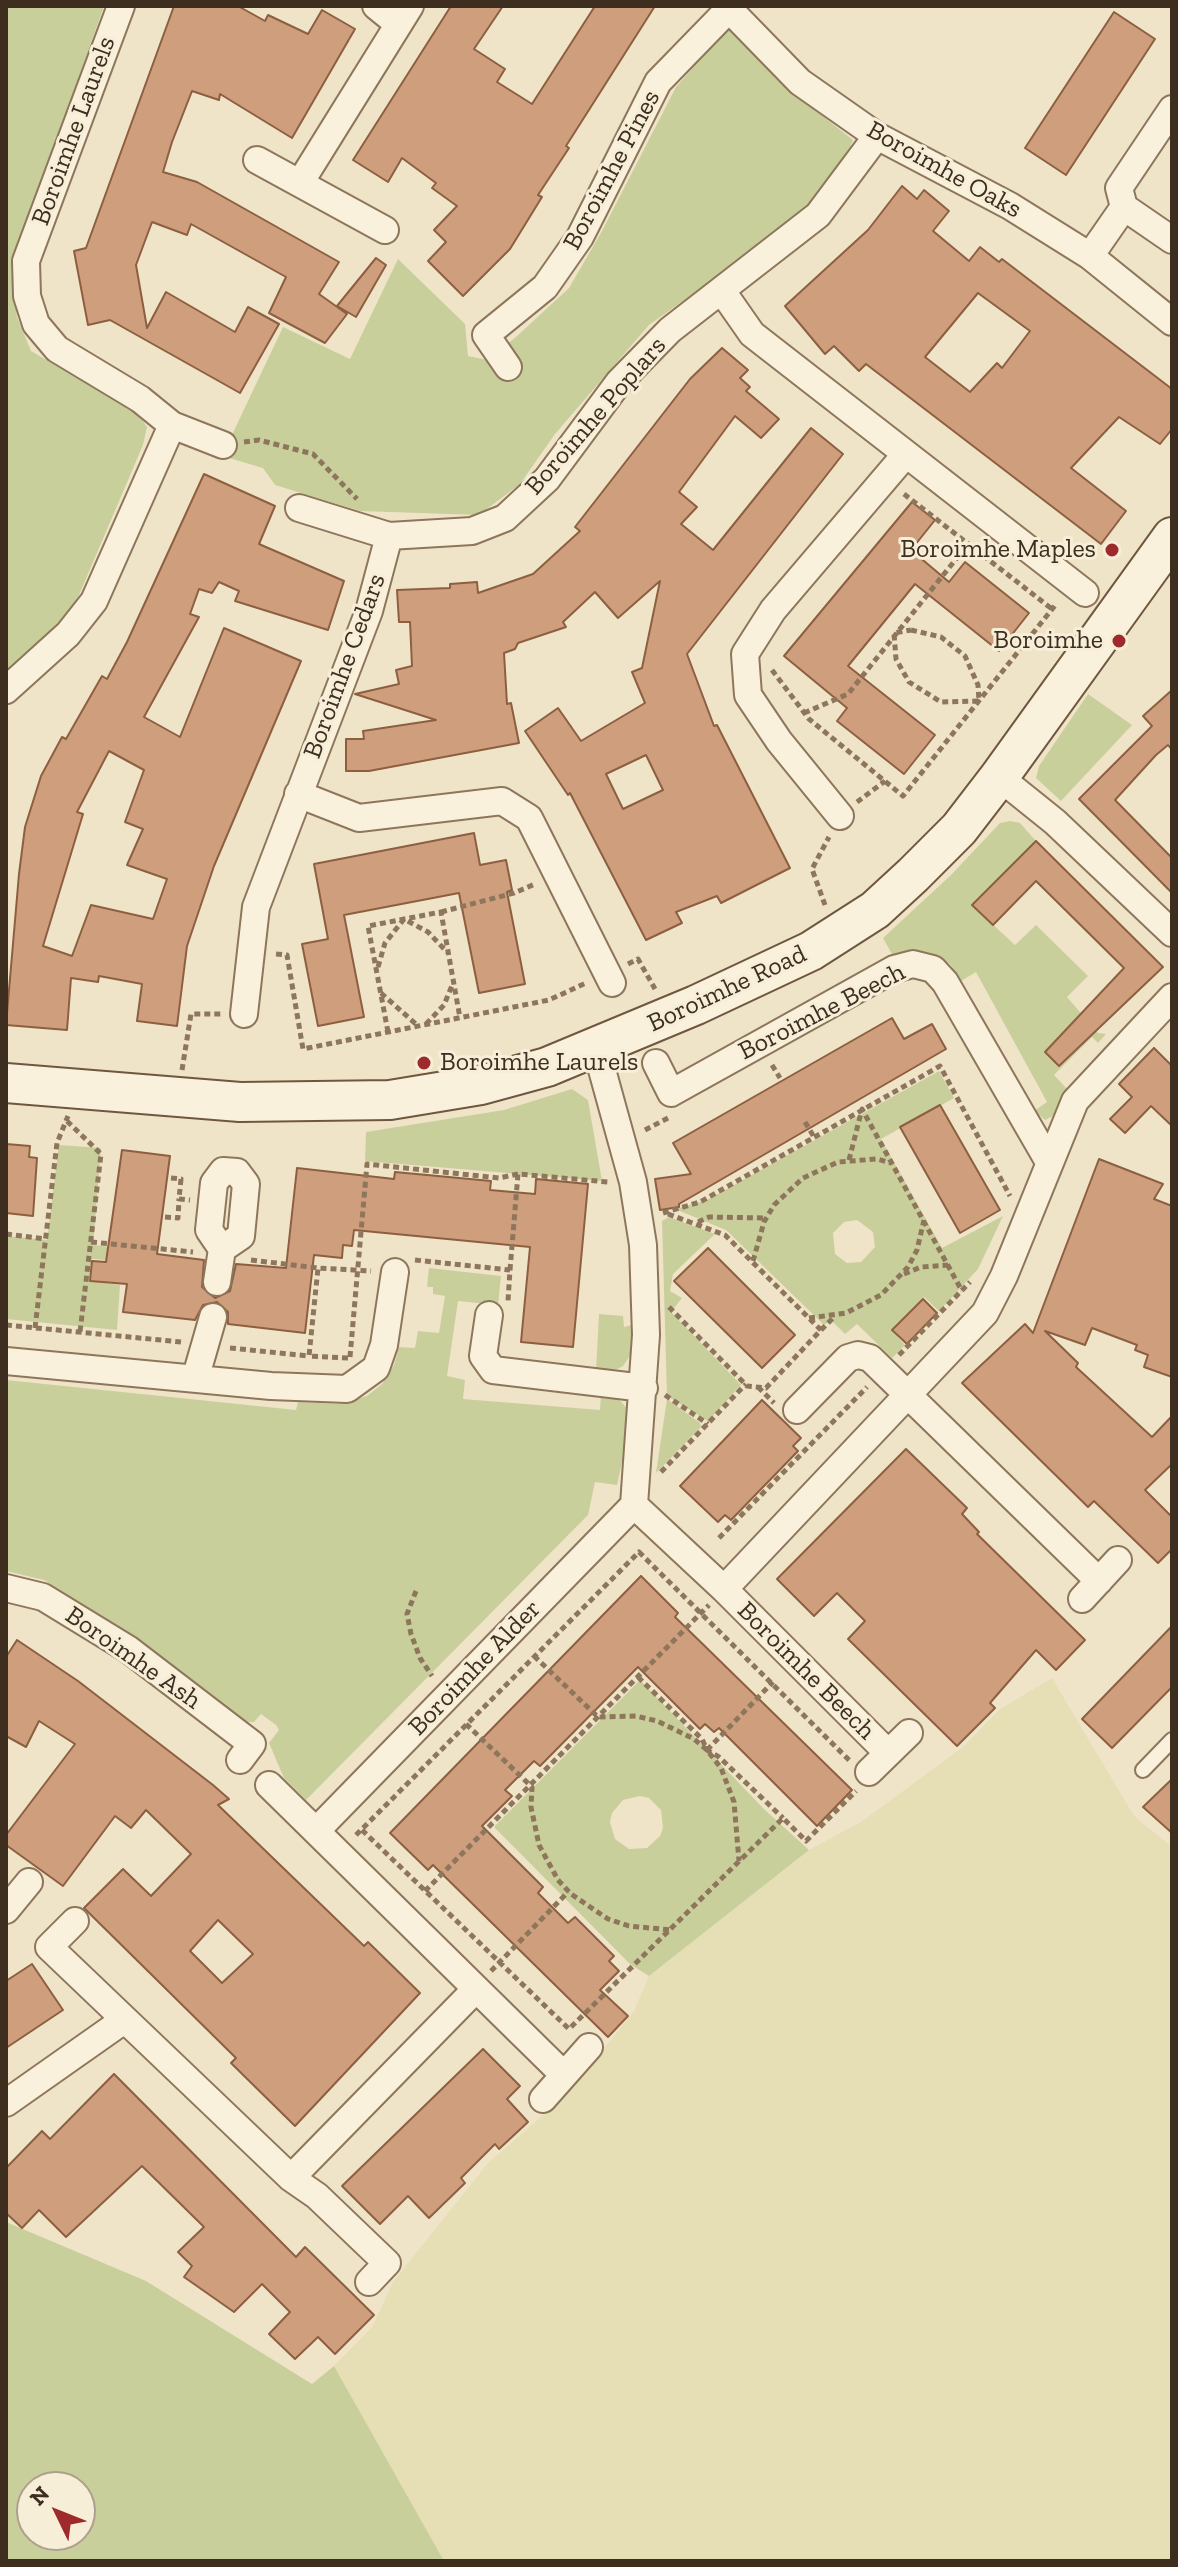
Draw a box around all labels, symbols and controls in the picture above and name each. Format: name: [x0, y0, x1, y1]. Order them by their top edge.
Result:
street label: Boroimhe Laurels: [25, 32, 123, 230]
street label: Boroimhe Pines: [557, 85, 667, 255]
street label: Boroimhe Oaks: [861, 115, 1027, 225]
street label: Boroimhe Poplars: [519, 330, 673, 502]
place label: Boroimhe Maples: [900, 534, 1096, 566]
marker: Boroimhe Maples: [1103, 541, 1121, 559]
street label: Boroimhe Cedars: [297, 570, 393, 762]
place label: Boroimhe: [993, 625, 1103, 657]
marker: Boroimhe: [1110, 632, 1128, 650]
street label: Boroimhe Road: [643, 939, 811, 1039]
street label: Boroimhe Beech: [734, 957, 910, 1067]
place label: Boroimhe Laurels: [440, 1047, 638, 1079]
marker: Boroimhe Laurels: [415, 1054, 433, 1072]
street label: Boroimhe Alder: [402, 1594, 548, 1742]
street label: Boroimhe Beech: [730, 1595, 882, 1747]
street label: Boroimhe Ash: [59, 1600, 207, 1716]
north arrow: [16, 2471, 96, 2551]
text: N: [24, 2480, 55, 2511]

